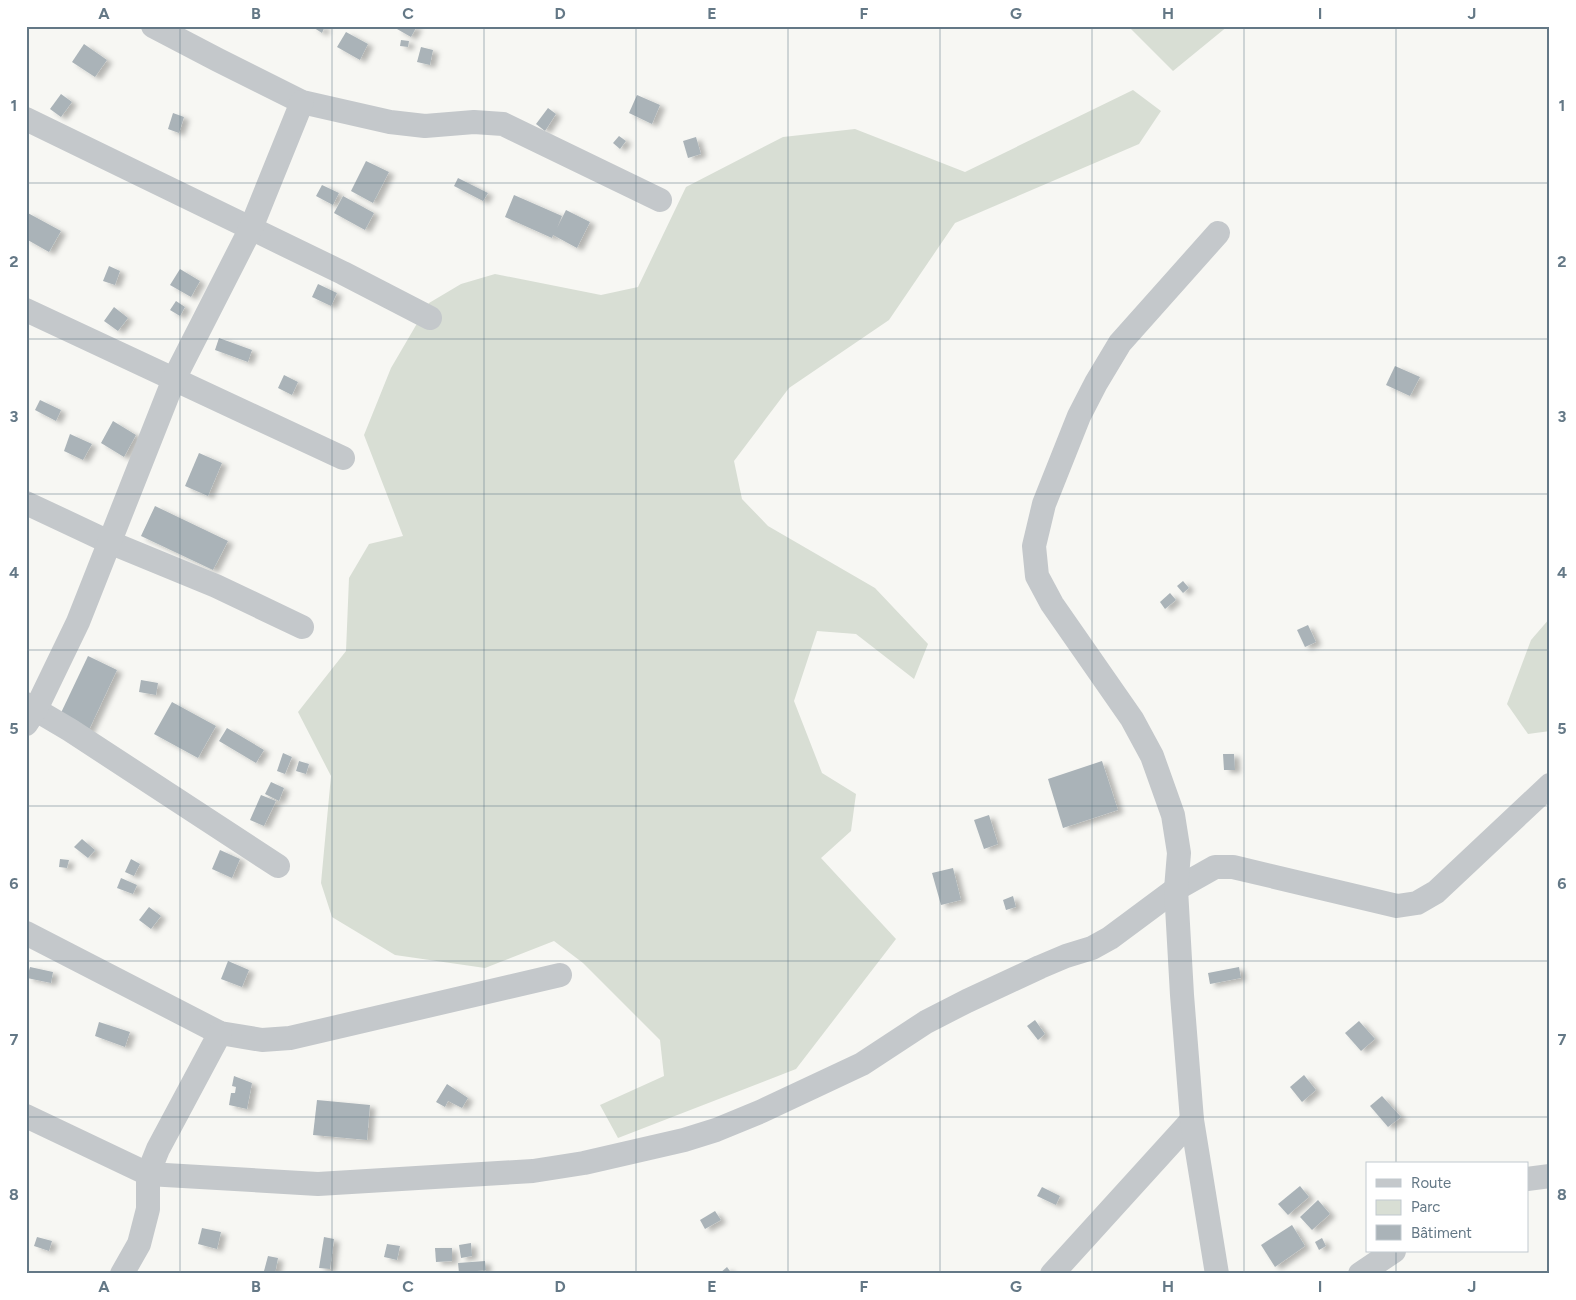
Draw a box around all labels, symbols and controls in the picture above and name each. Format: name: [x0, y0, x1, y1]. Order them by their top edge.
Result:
text: A: [98, 4, 110, 23]
text: B: [251, 4, 261, 23]
text: C: [402, 4, 414, 23]
text: D: [554, 4, 566, 23]
text: E: [707, 4, 717, 23]
text: F: [860, 4, 869, 23]
text: G: [1010, 4, 1022, 23]
text: H: [1162, 4, 1174, 23]
text: I: [1318, 4, 1322, 23]
text: J: [1468, 4, 1476, 23]
text: 1: [11, 96, 17, 115]
text: 1: [1559, 96, 1565, 115]
text: 2: [9, 252, 19, 271]
text: 2: [1557, 252, 1567, 271]
text: 3: [10, 407, 19, 426]
text: 3: [1558, 407, 1567, 426]
text: 4: [9, 563, 19, 582]
text: 4: [1557, 563, 1567, 582]
text: 5: [9, 719, 19, 738]
text: 5: [1557, 719, 1567, 738]
text: 6: [9, 874, 19, 893]
text: 6: [1557, 874, 1567, 893]
text: 7: [10, 1030, 19, 1049]
text: 7: [1558, 1030, 1567, 1049]
legend: [1366, 1162, 1528, 1252]
text: Route: [1411, 1174, 1451, 1192]
text: 8: [9, 1185, 19, 1204]
text: 8: [1557, 1185, 1567, 1204]
text: Parc: [1411, 1198, 1440, 1216]
text: Bâtiment: [1411, 1224, 1472, 1242]
text: A: [98, 1277, 110, 1296]
text: B: [251, 1277, 261, 1296]
text: C: [402, 1277, 414, 1296]
text: D: [554, 1277, 566, 1296]
text: E: [707, 1277, 717, 1296]
text: F: [860, 1277, 869, 1296]
text: G: [1010, 1277, 1022, 1296]
text: H: [1162, 1277, 1174, 1296]
text: I: [1318, 1277, 1322, 1296]
text: J: [1468, 1277, 1476, 1296]

